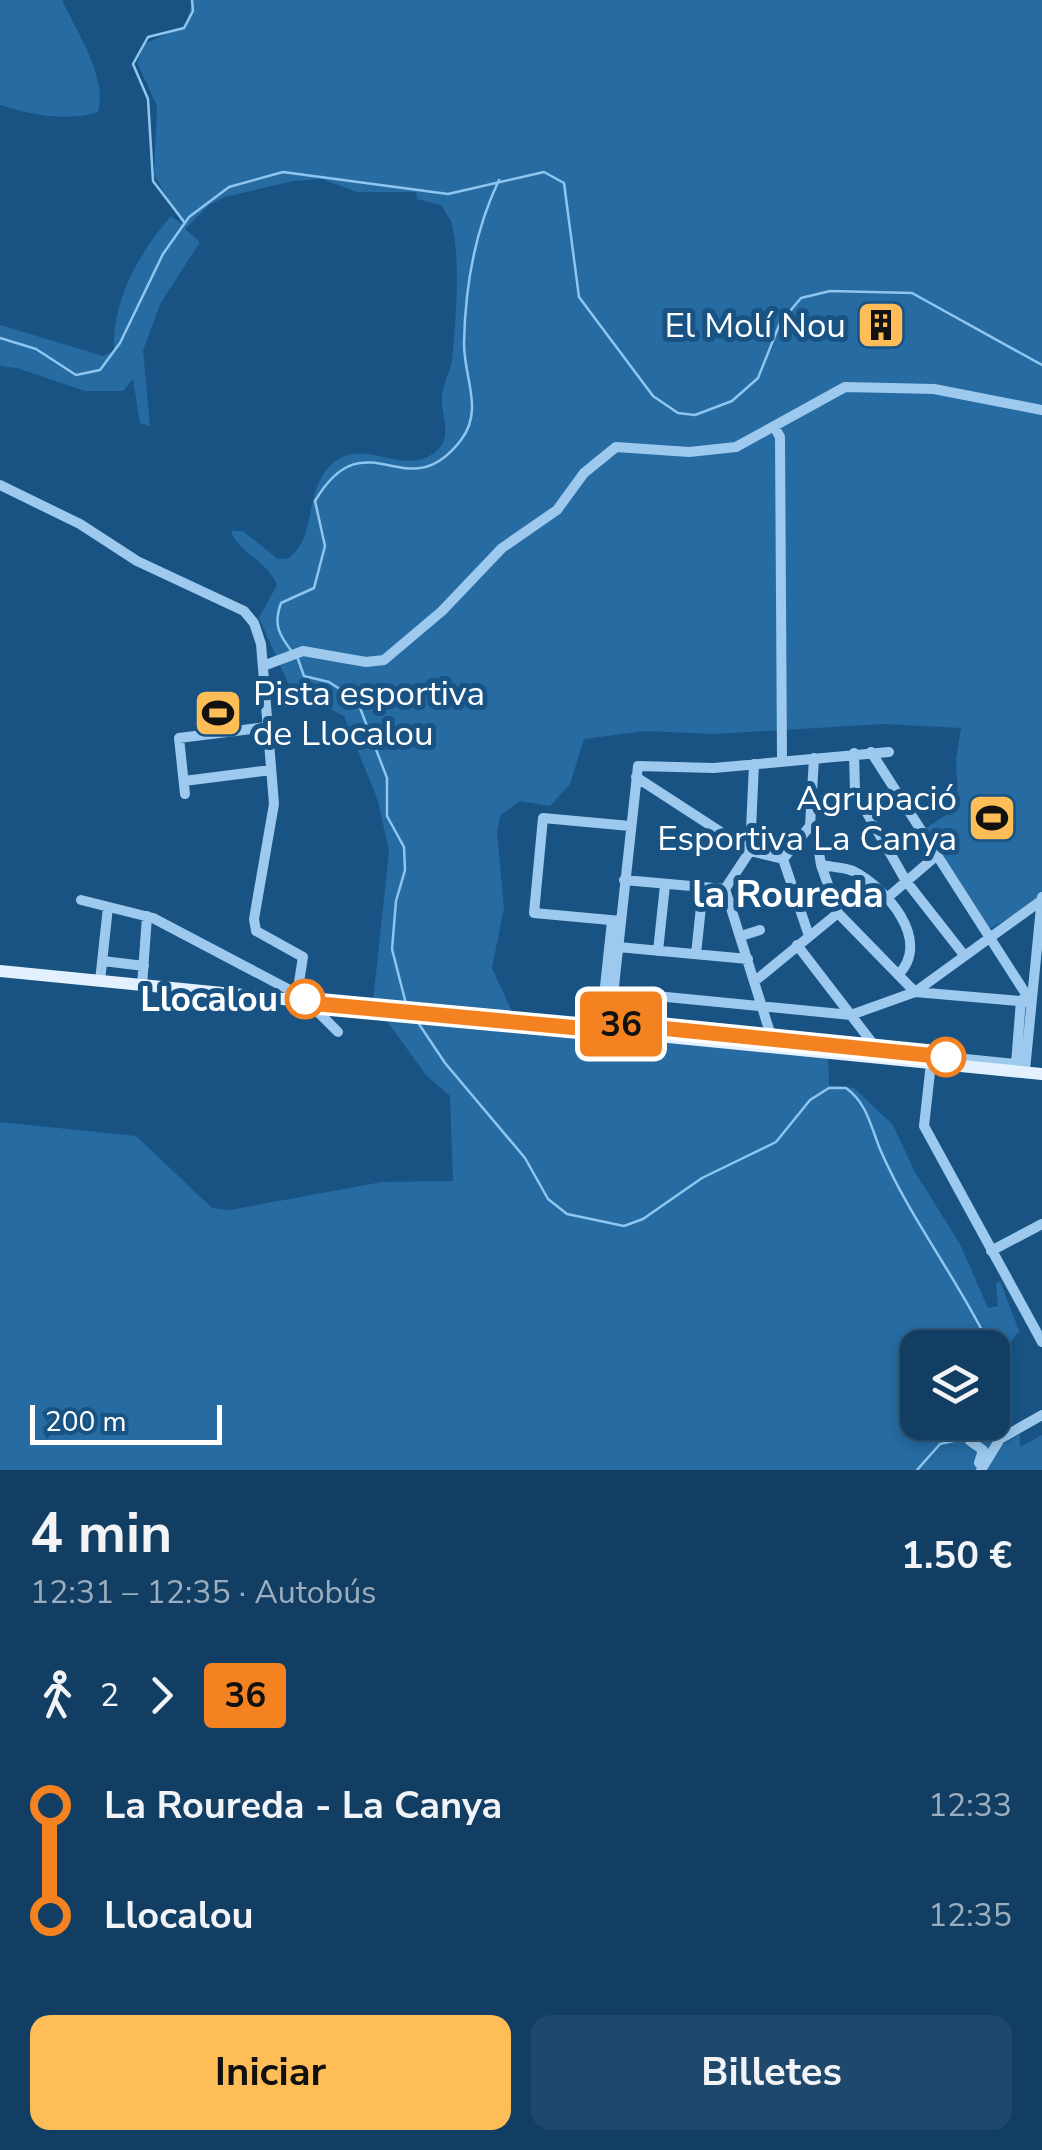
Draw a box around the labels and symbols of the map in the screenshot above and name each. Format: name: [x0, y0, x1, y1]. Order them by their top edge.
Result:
building icon: El Molí Nou: [855, 299, 907, 351]
place label: El Molí Nou: [664, 302, 846, 349]
place label: Pista esportiva de Llocalou: [253, 670, 485, 757]
sports icon: Pista esportiva de Llocalou: [192, 687, 244, 739]
place label: Agrupació Esportiva La Canya: [657, 775, 957, 862]
sports icon: Agrupació Esportiva La Canya: [966, 792, 1018, 844]
district label: la Roureda: [692, 869, 884, 920]
place label: Llocalou: [140, 976, 278, 1023]
marker: Llocalou: [286, 980, 324, 1018]
line badge: 36: [576, 992, 666, 1056]
unlabelled marker: [927, 1038, 965, 1076]
scale bar: [30, 1400, 222, 1444]

